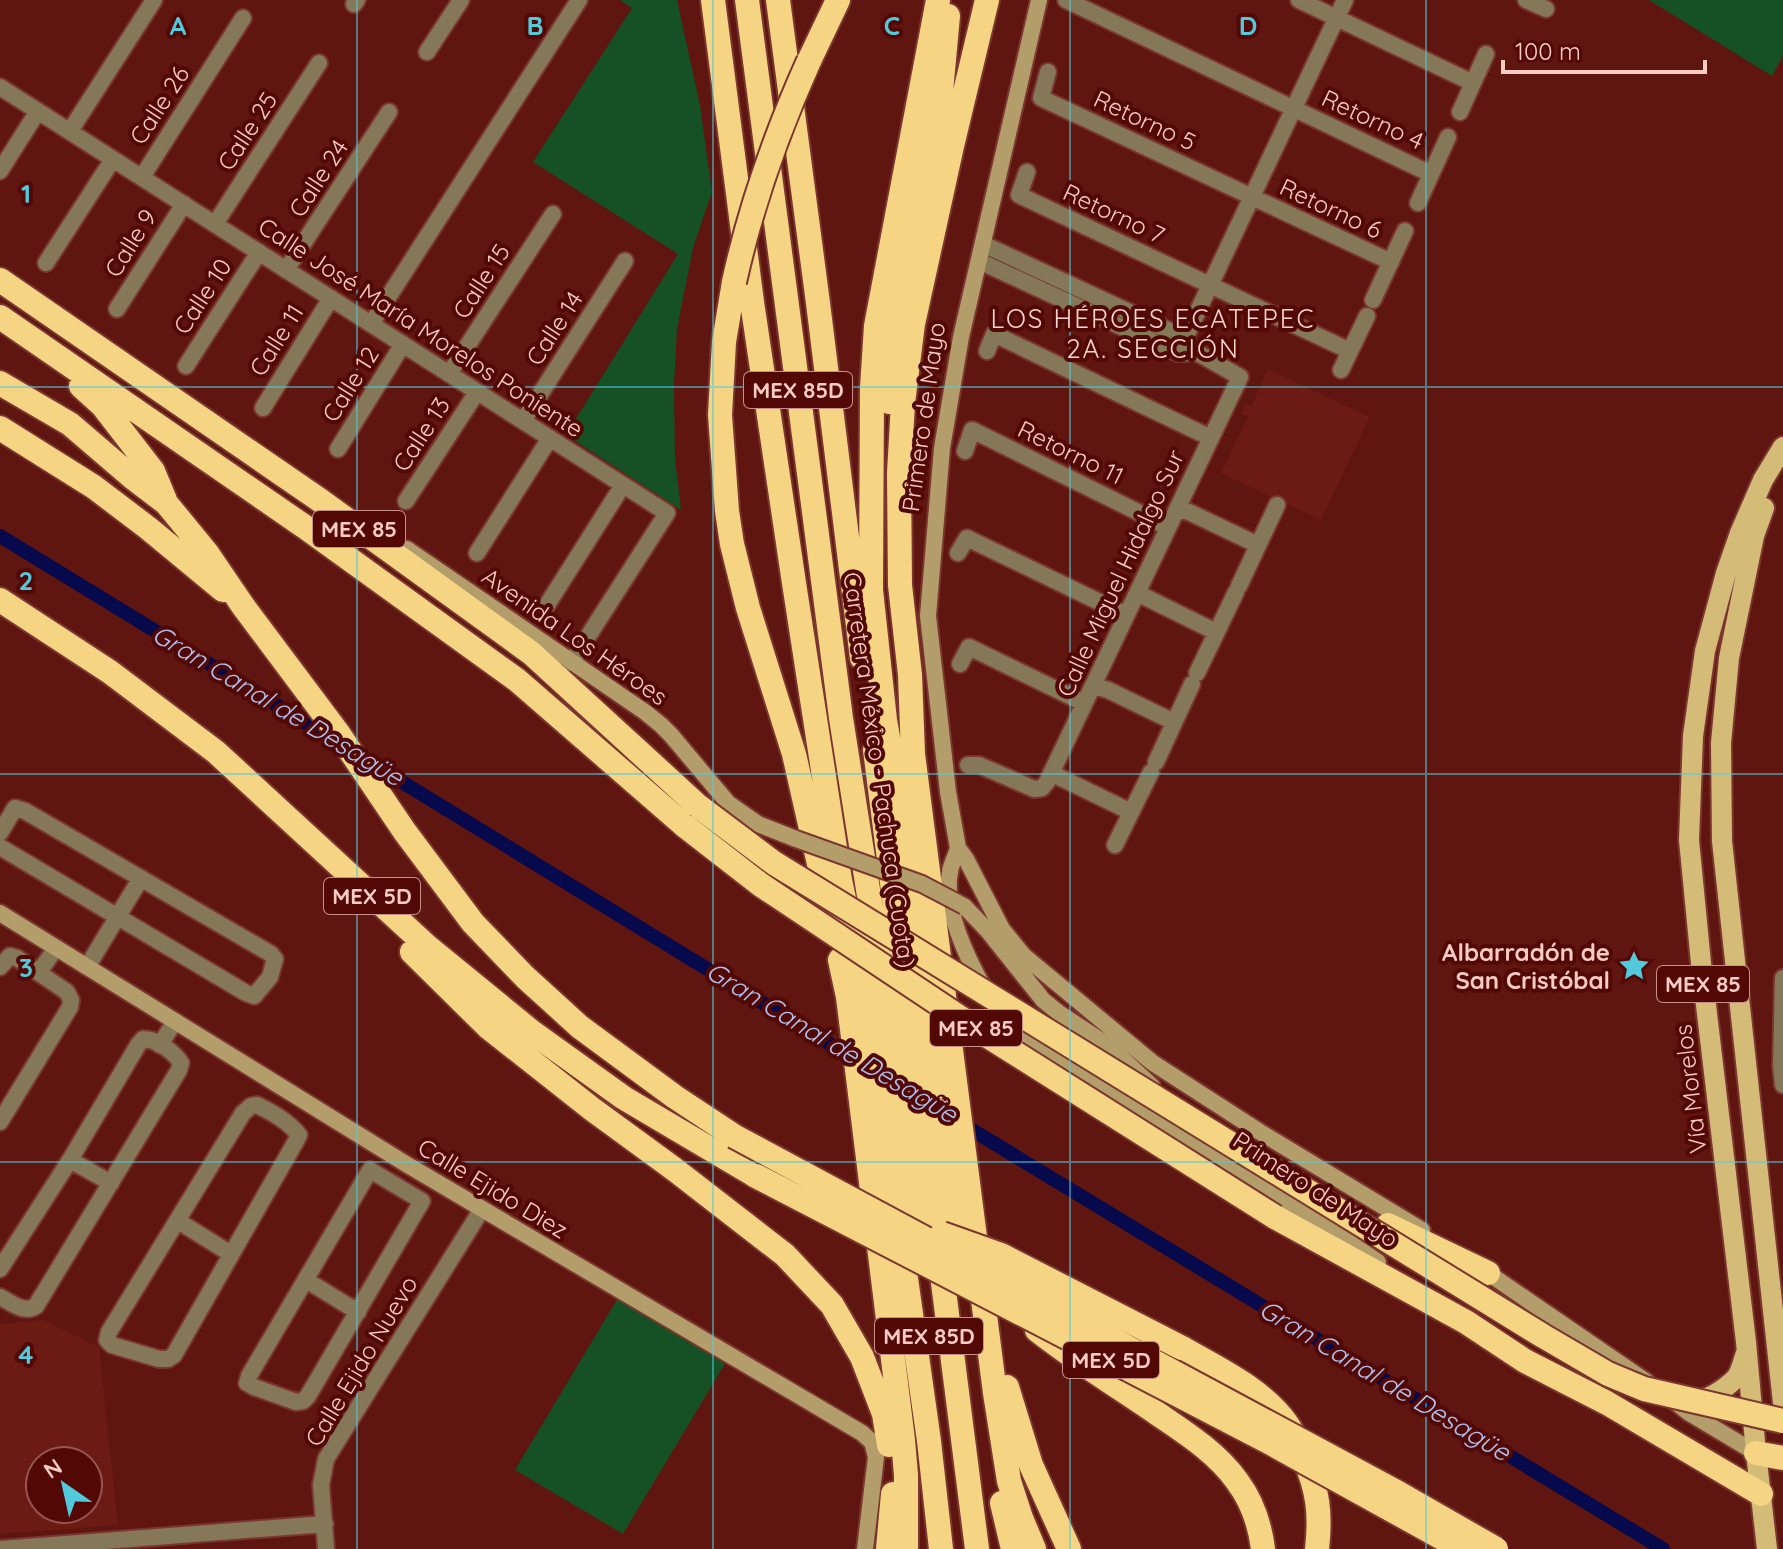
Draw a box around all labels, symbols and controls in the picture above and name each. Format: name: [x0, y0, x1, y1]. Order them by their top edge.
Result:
text: A: [170, 9, 187, 42]
text: B: [526, 9, 544, 42]
text: C: [884, 9, 900, 42]
text: D: [1239, 9, 1257, 42]
scale bar: [1503, 24, 1705, 74]
text: 100 m: [1515, 36, 1581, 66]
street label: Calle 26: [123, 60, 195, 150]
street label: Retorno 4: [1317, 82, 1429, 156]
street label: Retorno 5: [1089, 83, 1201, 157]
street label: Calle 25: [211, 86, 283, 176]
street label: Calle 24: [282, 133, 354, 223]
street label: Retorno 6: [1275, 171, 1387, 245]
street label: Retorno 7: [1058, 176, 1170, 250]
text: 1: [21, 177, 31, 210]
street label: Calle 9: [98, 203, 162, 283]
street label: Calle José María Morelos Poniente: [253, 211, 589, 443]
street label: Calle 15: [446, 238, 516, 324]
street label: Calle 10: [166, 252, 238, 340]
street label: Calle 14: [519, 285, 589, 371]
street label: Calle 11: [242, 299, 310, 381]
district label: LOS HÉROES ECATEPEC 2A. SECCIÓN: [990, 302, 1316, 365]
street label: Primero de Mayo: [895, 320, 951, 514]
street label: Calle 12: [315, 341, 385, 427]
road number: MEX 85D: [744, 372, 852, 408]
street label: Calle 13: [386, 391, 456, 477]
street label: Retorno 11: [1013, 414, 1129, 490]
street label: Calle Miguel Hidalgo Sur: [1050, 445, 1190, 701]
road number: MEX 85: [313, 511, 405, 547]
street label: Avenida Los Héroes: [476, 561, 674, 711]
text: 2: [19, 564, 33, 597]
street label: Carretera México - Pachuca (Cuota): [837, 570, 923, 970]
water label: Gran Canal de Desagüe: [146, 617, 411, 794]
road number: MEX 5D: [324, 878, 420, 914]
place label: Albarradón de San Cristóbal: [1442, 937, 1610, 995]
place icon: Albarradón de San Cristóbal: [1617, 949, 1651, 983]
text: 3: [19, 951, 33, 984]
water label: Gran Canal de Desagüe: [700, 954, 965, 1131]
road number: MEX 85: [1657, 966, 1749, 1002]
road number: MEX 85: [930, 1010, 1022, 1046]
street label: Vía Morelos: [1667, 1023, 1713, 1155]
street label: Primero de Mayo: [1228, 1124, 1404, 1254]
street label: Calle Ejido Diez: [413, 1132, 573, 1244]
street label: Calle Ejido Nuevo: [298, 1270, 424, 1452]
water label: Gran Canal de Desagüe: [1253, 1292, 1518, 1469]
road number: MEX 85D: [875, 1318, 983, 1354]
text: 4: [18, 1338, 34, 1371]
road number: MEX 5D: [1063, 1342, 1159, 1378]
north arrow: [24, 1445, 104, 1525]
text: N: [38, 1452, 67, 1485]

